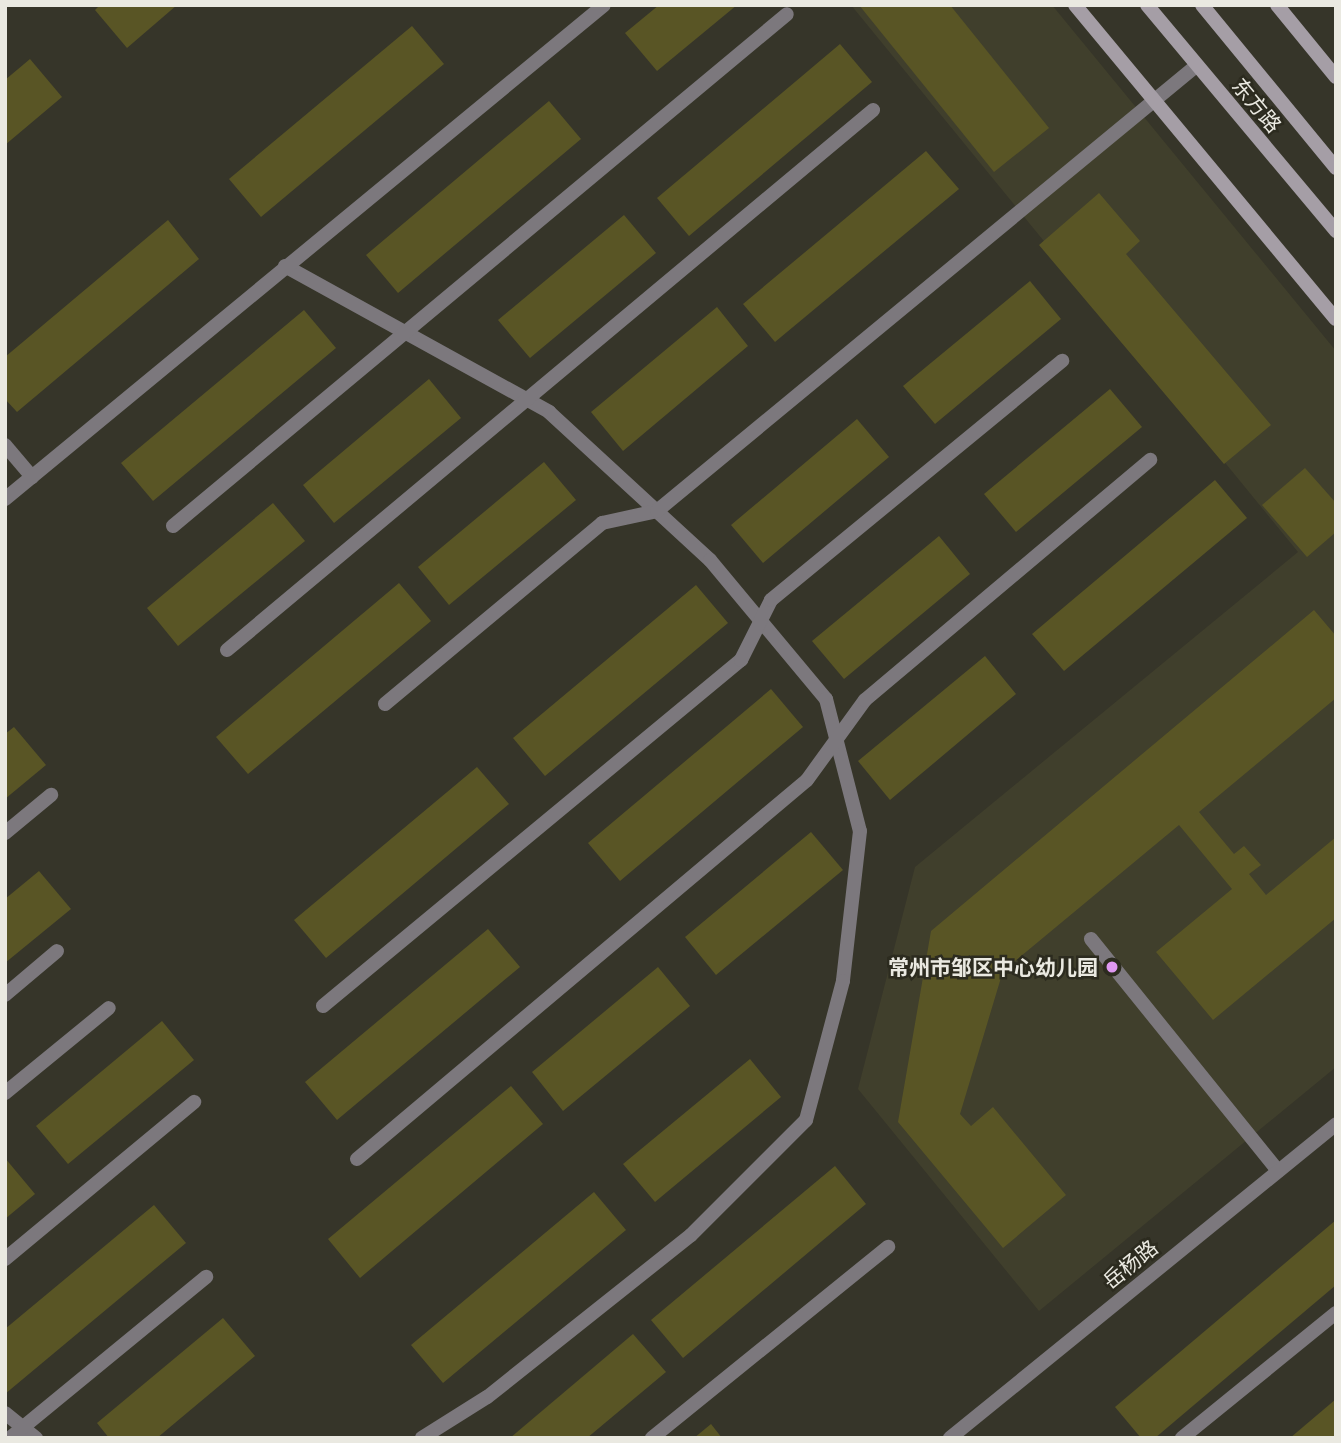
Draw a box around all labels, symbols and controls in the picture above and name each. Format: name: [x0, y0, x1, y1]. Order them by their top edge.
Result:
street label: 东方路: [1227, 73, 1287, 137]
place label: 常州市邹区中心幼儿园: [888, 954, 1098, 980]
marker: 常州市邹区中心幼儿园: [1104, 959, 1120, 975]
street label: 岳杨路: [1098, 1234, 1162, 1294]

